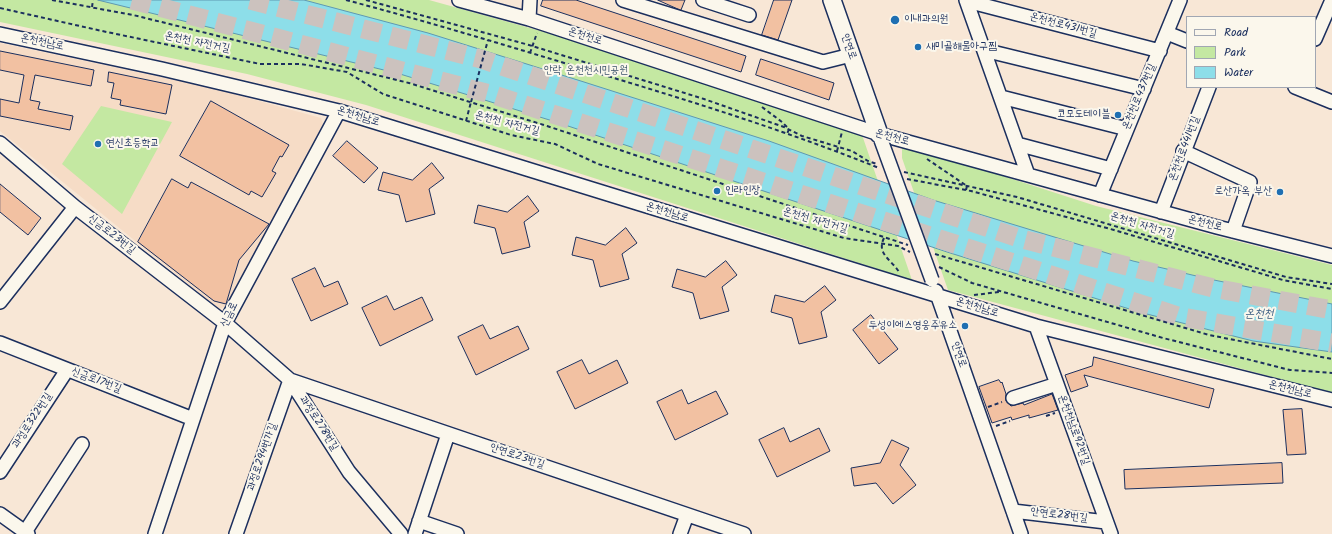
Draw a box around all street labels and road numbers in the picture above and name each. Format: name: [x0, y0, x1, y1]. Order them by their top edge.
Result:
street label: 온천천로431번길: [1028, 11, 1098, 41]
street label: 온천천로: [566, 25, 604, 49]
street label: 온천천 자전거길: [163, 30, 231, 56]
street label: 온천천남로: [19, 32, 65, 54]
street label: 안연로: [837, 32, 859, 62]
street label: 온천천로437번길: [1120, 62, 1160, 132]
street label: 온천천남로: [335, 104, 381, 130]
street label: 온천천 자전거길: [473, 109, 541, 139]
street label: 온천천로441번길: [1167, 115, 1203, 183]
street label: 온천천로: [873, 127, 911, 149]
street label: 온천천남로: [644, 200, 690, 226]
street label: 온천천 자전거길: [781, 206, 849, 236]
street label: 온천천 자전거길: [1108, 210, 1176, 242]
street label: 신금로23번길: [85, 212, 137, 258]
street label: 온천천로: [1186, 213, 1224, 235]
street label: 온천천남로: [954, 295, 1000, 321]
street label: 신금로: [218, 300, 242, 330]
street label: 안연로: [947, 340, 969, 370]
street label: 신금로17번길: [69, 365, 123, 397]
street label: 온천천남로: [1267, 378, 1313, 402]
street label: 과정로322번길: [10, 391, 56, 451]
street label: 온천천남로92번길: [1054, 393, 1092, 467]
street label: 과정로278번길: [295, 394, 341, 454]
street label: 과정로294번가길: [245, 421, 281, 493]
street label: 안연로23번길: [488, 441, 546, 473]
street label: 안연로28번길: [1030, 506, 1088, 526]

